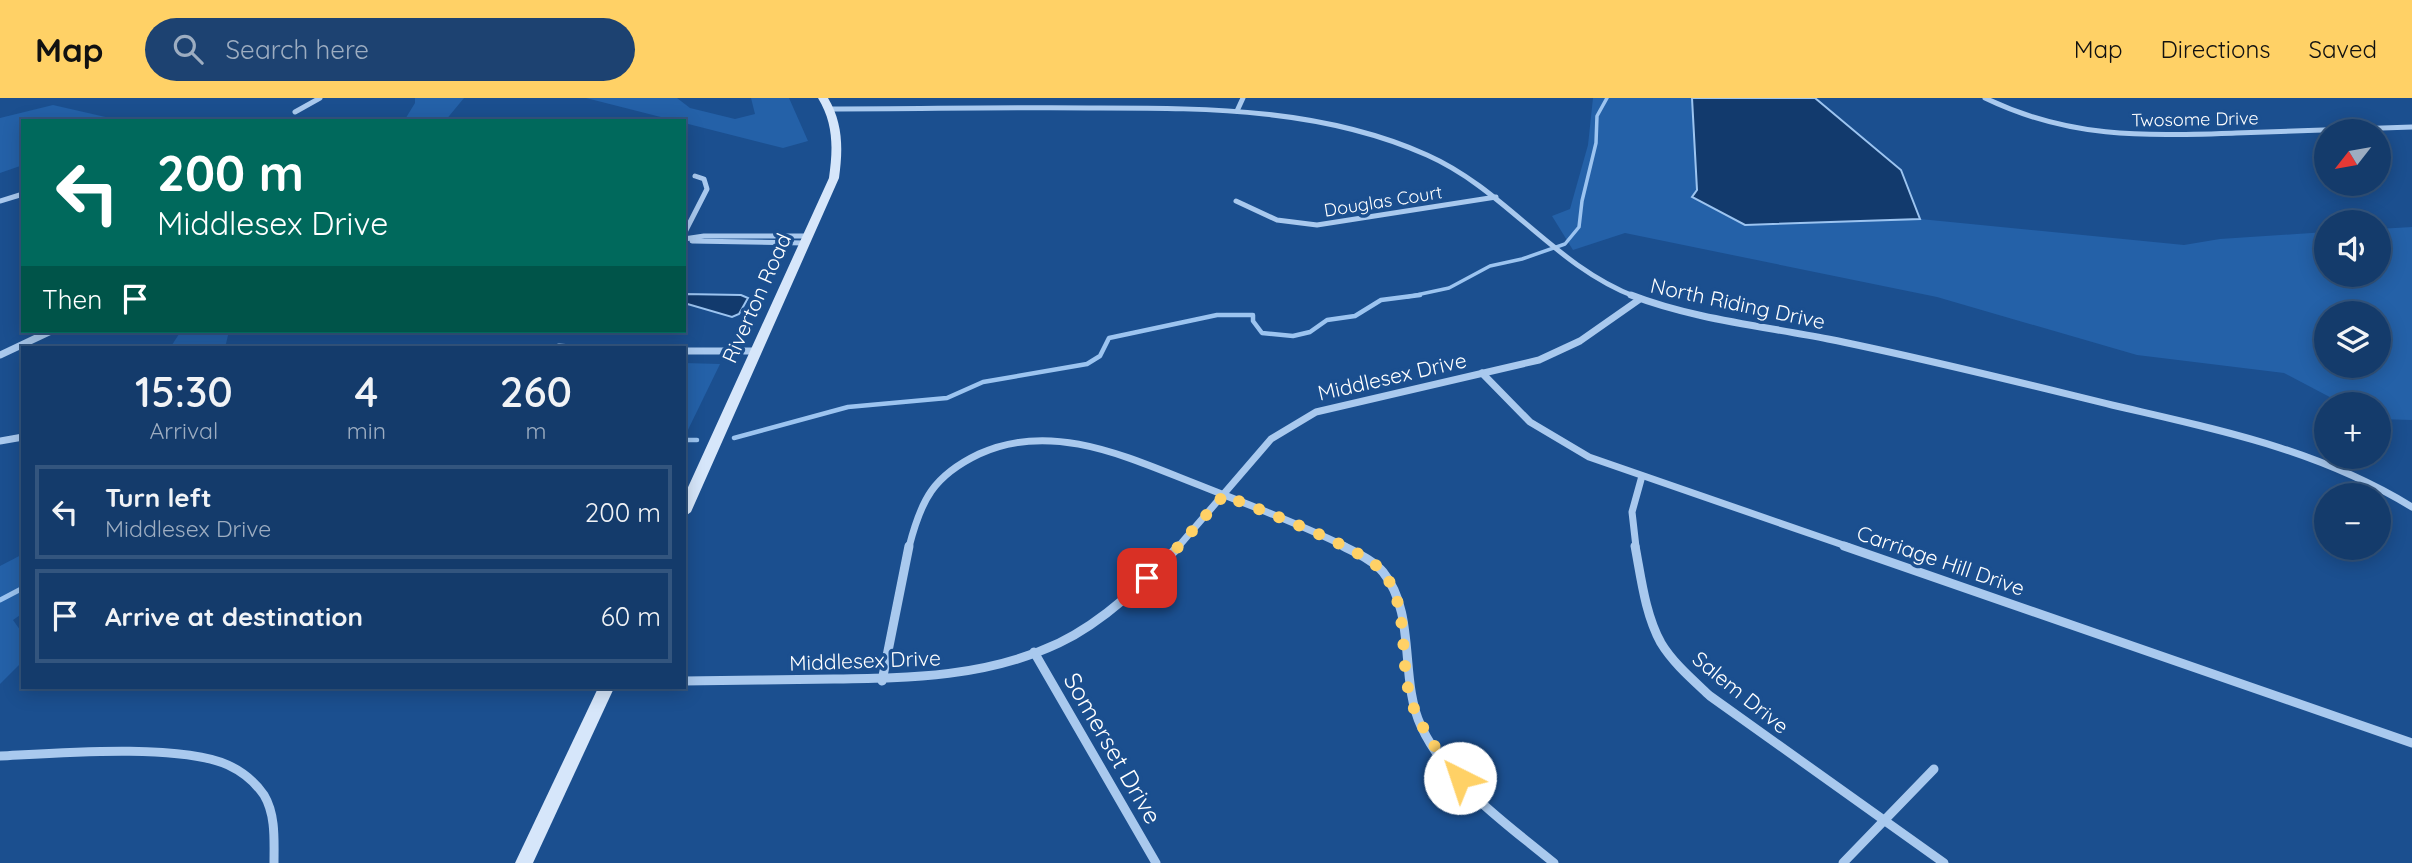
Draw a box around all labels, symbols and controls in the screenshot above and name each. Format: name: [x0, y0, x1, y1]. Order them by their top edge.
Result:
search box: [145, 18, 635, 81]
text: Map: [35, 29, 103, 70]
icon: search: [169, 30, 207, 68]
text: Search here: [225, 33, 369, 66]
text: Map: [2074, 34, 2123, 64]
text: Directions: [2161, 34, 2271, 64]
text: Saved: [2309, 34, 2377, 64]
street label: Twosome Drive: [2131, 106, 2259, 132]
north arrow: [2314, 119, 2390, 196]
map controls: [2314, 119, 2391, 560]
text: 200 m: [157, 142, 304, 203]
icon: left: [42, 147, 133, 238]
street label: Douglas Court: [1322, 180, 1444, 222]
text: Middlesex Drive: [157, 203, 388, 243]
button: sound: [2314, 210, 2391, 287]
street label: Riverton Road: [716, 229, 796, 367]
street label: North Riding Drive: [1648, 272, 1828, 334]
icon: arrive: [116, 280, 154, 318]
text: Then: [42, 283, 102, 316]
button: layers: [2314, 301, 2391, 378]
street label: Middlesex Drive: [1315, 346, 1469, 406]
text: 15:30: [135, 365, 233, 418]
text: 4: [354, 365, 378, 418]
text: 260: [500, 365, 572, 418]
button: +: [2314, 392, 2391, 469]
text: Arrival: [149, 416, 218, 445]
text: min: [347, 416, 386, 445]
text: m: [525, 416, 546, 445]
text: Turn left: [105, 481, 212, 514]
button: −: [2314, 483, 2391, 560]
icon: left: [46, 493, 84, 531]
text: 200 m: [585, 496, 661, 529]
text: Middlesex Drive: [105, 514, 271, 543]
street label: Carriage Hill Drive: [1854, 519, 2028, 601]
pin: [1117, 548, 1177, 608]
icon: arrive: [1128, 559, 1166, 597]
icon: arrive: [46, 597, 84, 635]
text: Arrive at destination: [105, 600, 363, 633]
text: 60 m: [601, 600, 661, 633]
street label: Middlesex Drive: [789, 644, 941, 676]
street label: Salem Drive: [1688, 645, 1794, 739]
street label: Somerset Drive: [1058, 667, 1168, 829]
position arrow: [1423, 741, 1497, 815]

